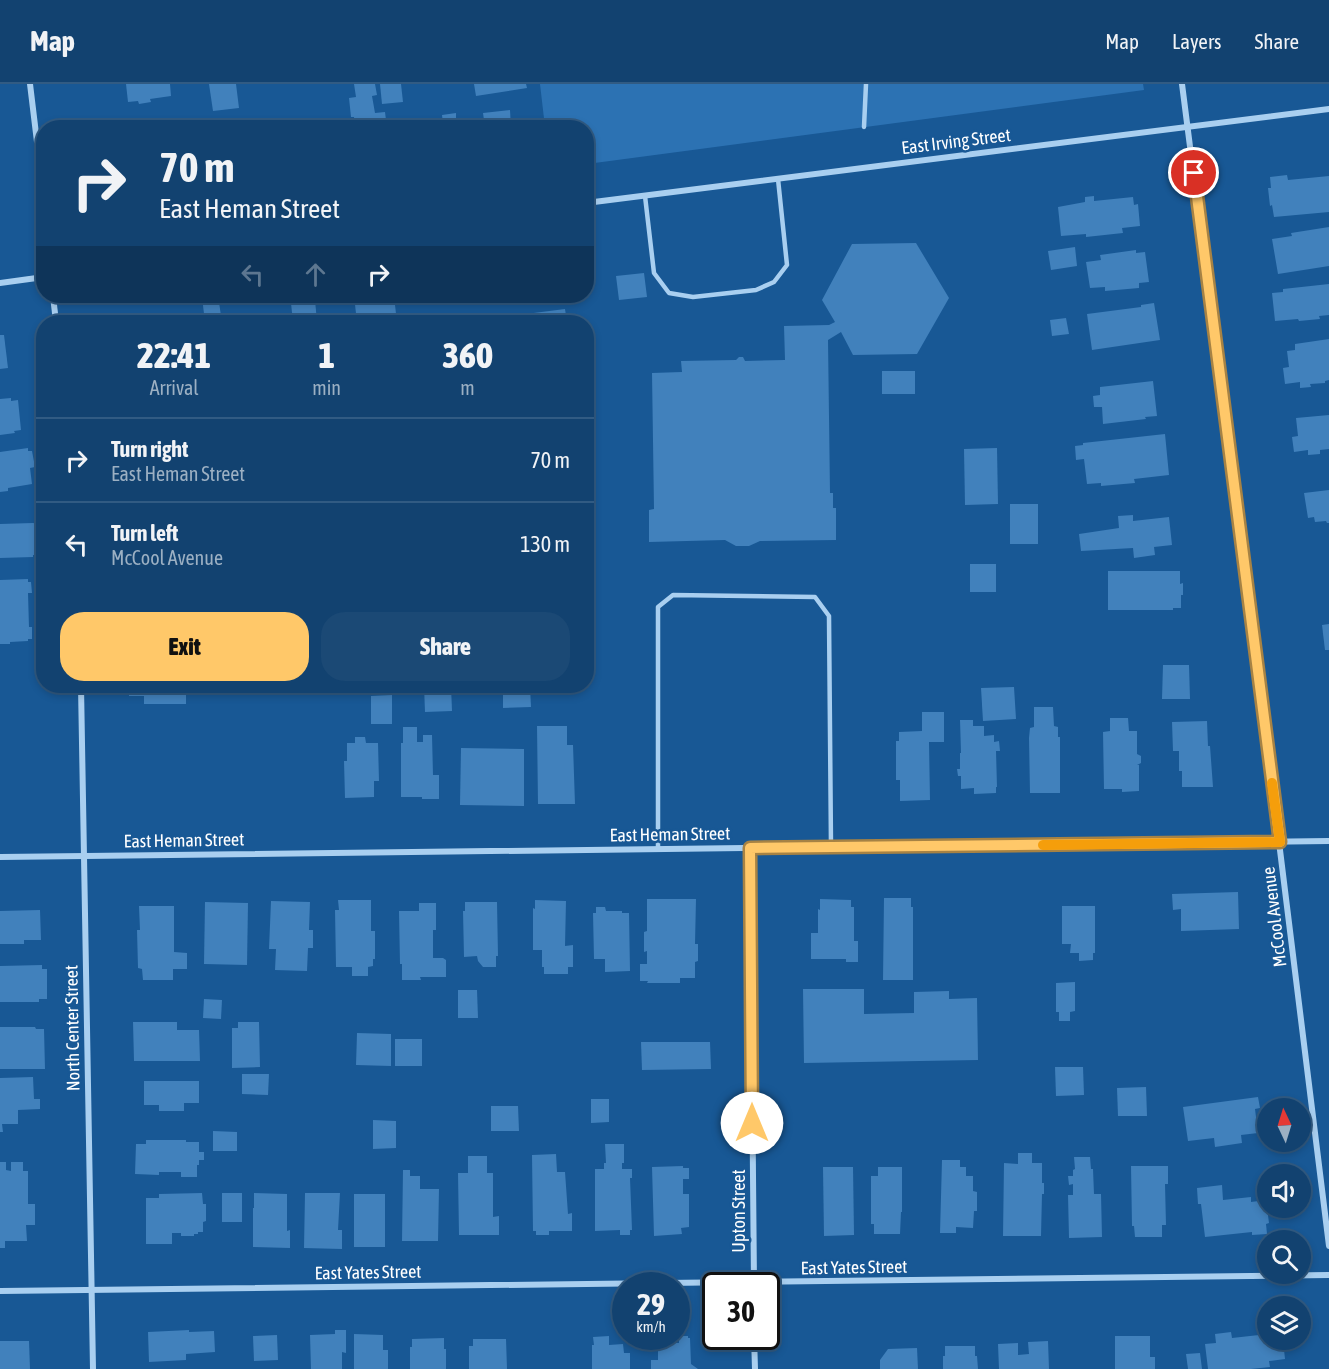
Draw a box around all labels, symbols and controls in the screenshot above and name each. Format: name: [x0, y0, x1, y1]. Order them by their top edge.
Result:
text: Map: [30, 25, 75, 57]
text: Map: [1105, 29, 1139, 53]
text: Layers: [1172, 29, 1222, 53]
text: Share: [1255, 29, 1299, 53]
street label: East Irving Street: [900, 124, 1012, 158]
text: 70 m: [159, 143, 234, 191]
icon: right: [60, 144, 138, 222]
pin: [1168, 147, 1219, 198]
icon: arrive: [1177, 156, 1210, 189]
text: East Heman Street: [159, 193, 340, 224]
icon: left: [236, 258, 269, 291]
icon: ahead: [299, 258, 332, 291]
icon: right: [362, 258, 395, 291]
text: 22:41: [137, 334, 211, 376]
text: 1: [318, 334, 335, 376]
text: 360: [442, 334, 493, 376]
text: Arrival: [150, 376, 199, 399]
text: min: [312, 376, 341, 399]
text: m: [460, 376, 475, 399]
text: Turn right: [111, 436, 188, 462]
icon: right: [60, 444, 93, 477]
text: 70 m: [530, 447, 570, 473]
text: East Heman Street: [111, 462, 245, 485]
text: Turn left: [111, 520, 178, 546]
icon: left: [60, 528, 93, 561]
text: 130 m: [520, 531, 570, 557]
text: McCool Avenue: [111, 546, 223, 569]
button: Exit: [60, 612, 309, 681]
button: Share: [321, 612, 570, 681]
street label: East Heman Street: [609, 822, 731, 846]
street label: East Heman Street: [123, 828, 245, 852]
street label: McCool Avenue: [1257, 866, 1291, 968]
street label: North Center Street: [60, 965, 84, 1091]
position arrow: [720, 1091, 784, 1155]
north arrow: [1257, 1098, 1311, 1152]
map controls: [1257, 1098, 1311, 1350]
button: sound: [1257, 1164, 1311, 1218]
street label: Upton Street: [728, 1169, 749, 1253]
button: search: [1257, 1230, 1311, 1284]
street label: East Yates Street: [800, 1256, 908, 1278]
street label: East Yates Street: [314, 1261, 422, 1283]
speed limit sign: 30: [702, 1272, 780, 1350]
text: 29: [637, 1287, 665, 1321]
button: layers: [1257, 1296, 1311, 1350]
text: km/h: [636, 1318, 666, 1335]

